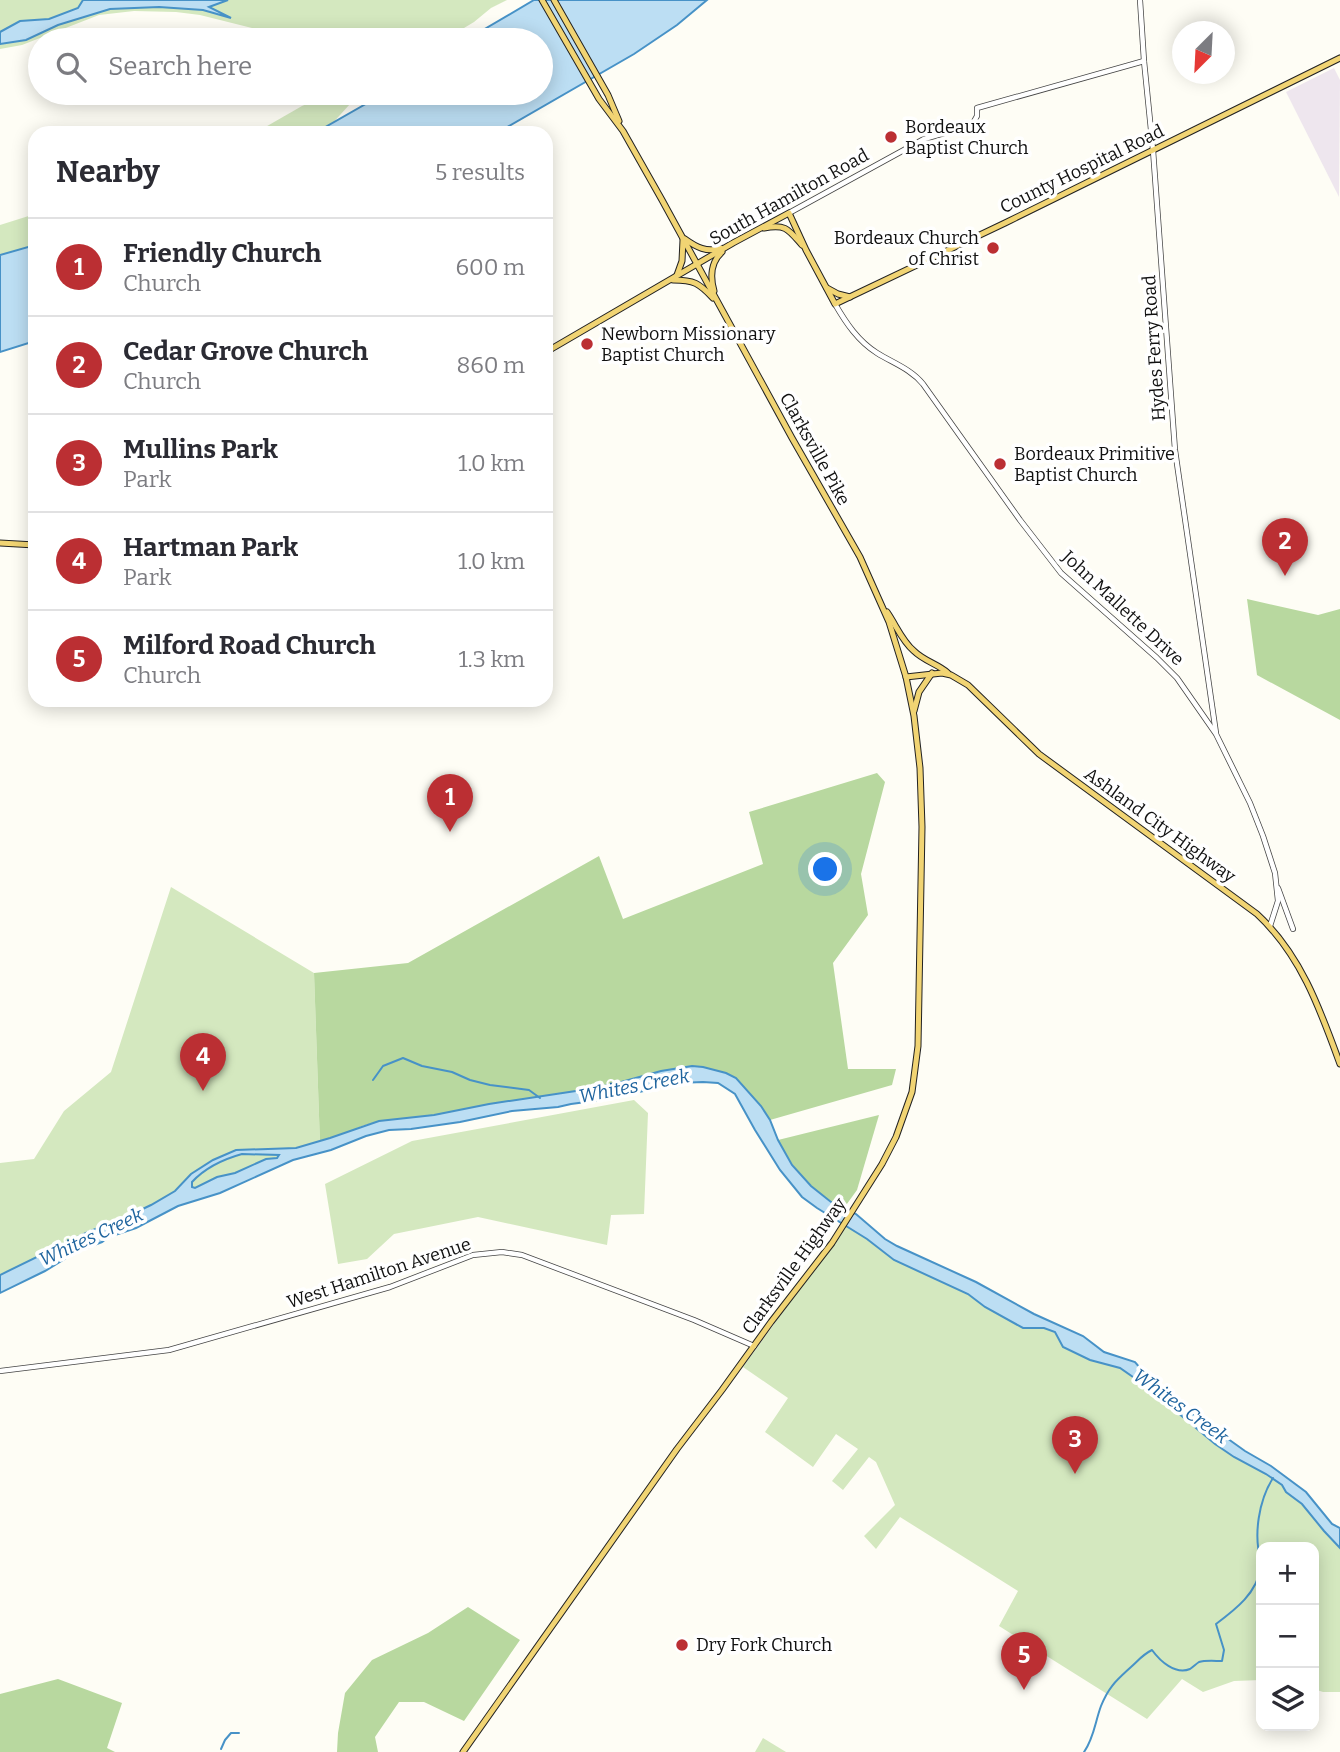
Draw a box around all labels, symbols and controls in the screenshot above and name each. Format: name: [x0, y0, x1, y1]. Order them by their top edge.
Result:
north arrow: [1172, 21, 1235, 84]
search box: [28, 28, 553, 105]
icon: search: [52, 48, 90, 86]
text: Search here: [108, 51, 252, 82]
place label: Bordeaux Baptist Church: [905, 116, 1028, 159]
street label: County Hospital Road: [996, 120, 1168, 218]
marker: Bordeaux Baptist Church: [883, 129, 899, 145]
street label: South Hamilton Road: [705, 144, 873, 250]
text: Nearby: [56, 154, 160, 190]
text: 5 results: [435, 158, 525, 186]
place label: Bordeaux Church of Christ: [834, 227, 979, 270]
text: Friendly Church: [123, 238, 321, 269]
marker: Bordeaux Church of Christ: [985, 240, 1001, 256]
text: 1: [74, 253, 84, 281]
text: 600 m: [455, 253, 525, 281]
text: Church: [123, 269, 201, 297]
street label: Hydes Ferry Road: [1138, 274, 1170, 422]
place label: Newborn Missionary Baptist Church: [601, 323, 776, 366]
text: Cedar Grove Church: [123, 336, 368, 367]
marker: Newborn Missionary Baptist Church: [579, 336, 595, 352]
text: 2: [73, 351, 85, 379]
text: 860 m: [456, 351, 525, 379]
text: Church: [123, 367, 201, 395]
street label: Clarksville Pike: [775, 389, 855, 509]
text: Mullins Park: [123, 434, 278, 465]
place label: Bordeaux Primitive Baptist Church: [1014, 443, 1175, 486]
text: 3: [72, 449, 86, 477]
text: 1.0 km: [458, 449, 525, 477]
marker: Bordeaux Primitive Baptist Church: [992, 456, 1008, 472]
text: Park: [123, 465, 172, 493]
pin: 2: [1262, 518, 1308, 576]
text: Hartman Park: [123, 532, 298, 563]
street label: John Mallette Drive: [1057, 545, 1189, 670]
text: 4: [72, 547, 86, 575]
text: 1.0 km: [458, 547, 525, 575]
text: Park: [123, 563, 172, 591]
text: Milford Road Church: [123, 630, 376, 661]
text: 5: [73, 645, 85, 673]
text: 1.3 km: [458, 645, 525, 673]
text: Church: [123, 661, 201, 689]
street label: Ashland City Highway: [1080, 763, 1240, 888]
pin: 1: [427, 774, 473, 832]
your location: [808, 852, 842, 886]
pin: 4: [180, 1033, 226, 1091]
water label: Whites Creek: [577, 1064, 692, 1108]
street label: Clarksville Highway: [737, 1193, 851, 1338]
water label: Whites Creek: [35, 1203, 147, 1271]
street label: West Hamilton Avenue: [284, 1233, 474, 1313]
water label: Whites Creek: [1129, 1364, 1234, 1449]
pin: 3: [1052, 1416, 1098, 1474]
map controls: [1256, 1542, 1319, 1731]
button: +: [1256, 1542, 1319, 1605]
button: −: [1256, 1605, 1319, 1668]
pin: 5: [1001, 1632, 1047, 1690]
place label: Dry Fork Church: [696, 1634, 832, 1656]
marker: Dry Fork Church: [674, 1637, 690, 1653]
button: layers: [1256, 1668, 1319, 1731]

